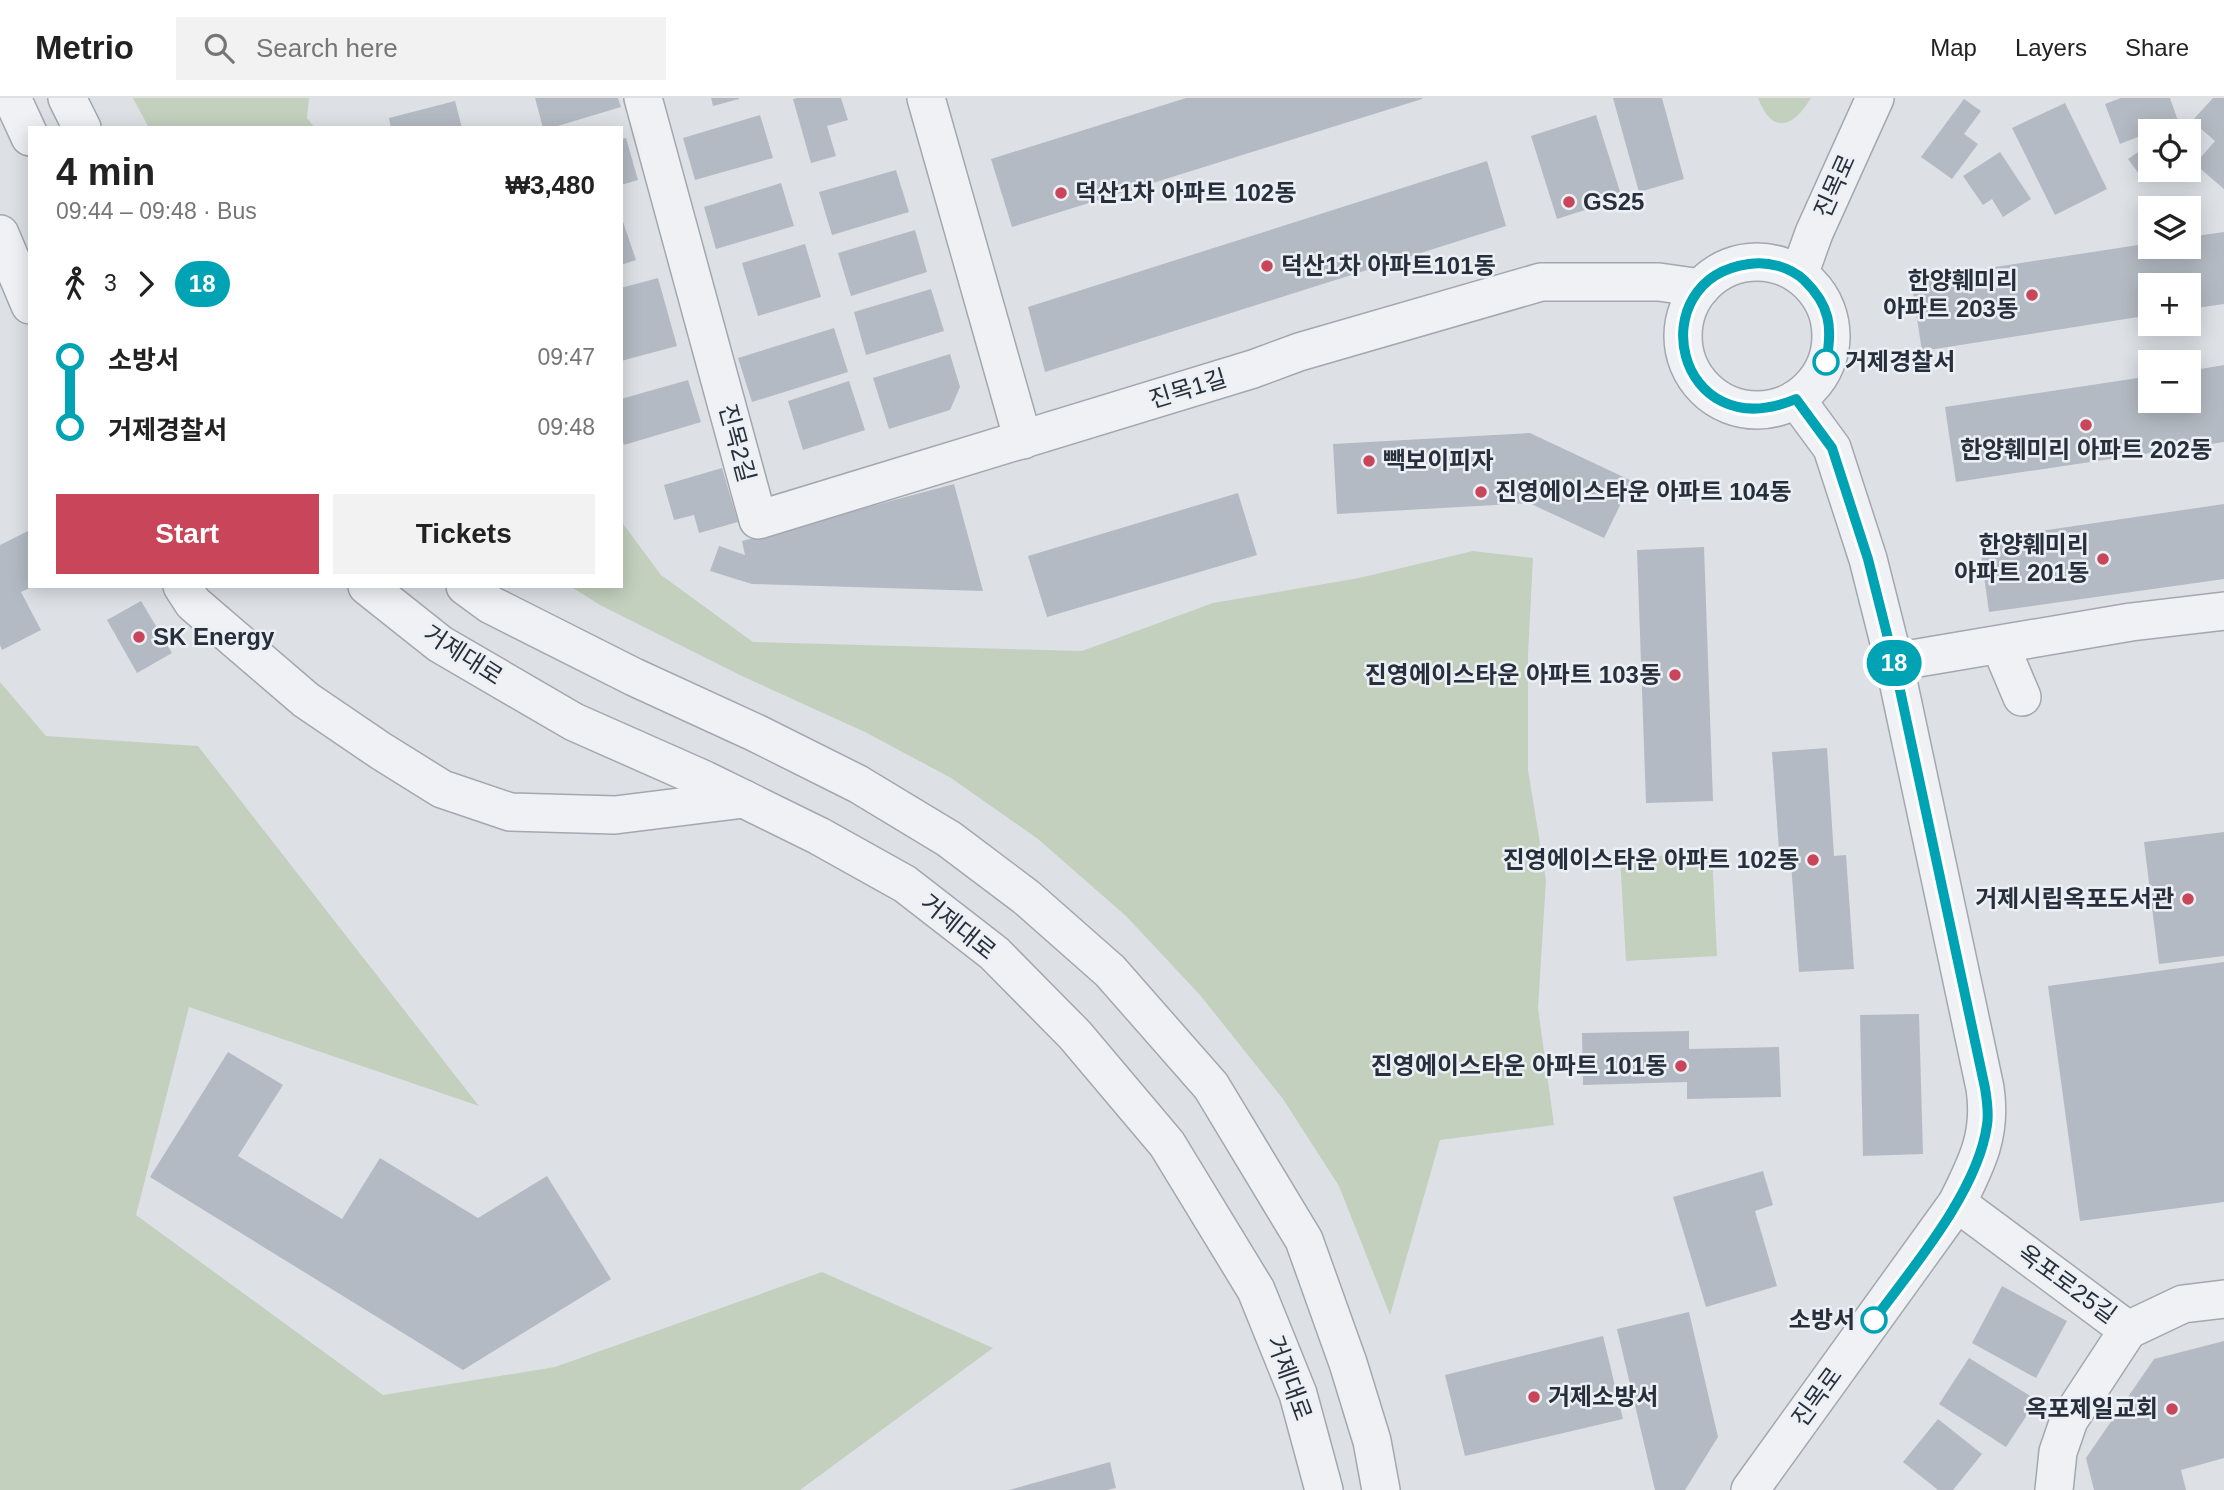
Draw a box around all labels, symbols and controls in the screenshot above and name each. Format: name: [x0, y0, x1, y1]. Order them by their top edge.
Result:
search box: [176, 17, 666, 80]
text: Metrio: [35, 29, 134, 66]
icon: search: [200, 29, 238, 67]
text: Search here: [256, 33, 398, 63]
text: Map: [1930, 34, 1977, 61]
text: Layers: [2015, 34, 2087, 61]
text: Share: [2125, 34, 2189, 61]
map controls: [2138, 119, 2201, 413]
button: locate: [2138, 119, 2201, 182]
street label: 진목로: [1809, 150, 1860, 222]
text: 4 min: [56, 151, 155, 193]
text: ₩3,480: [505, 170, 595, 200]
place label: 덕산1차 아파트 102동: [1075, 179, 1296, 206]
marker: 덕산1차 아파트 102동: [1053, 185, 1069, 201]
place label: GS25: [1583, 188, 1644, 215]
marker: GS25: [1561, 194, 1577, 210]
button: layers: [2138, 196, 2201, 259]
text: 09:44 – 09:48 · Bus: [56, 198, 257, 224]
place label: 덕산1차 아파트101동: [1281, 252, 1496, 279]
marker: 덕산1차 아파트101동: [1259, 258, 1275, 274]
icon: walk: [56, 265, 94, 303]
icon: forward: [127, 265, 165, 303]
place label: 한양훼미리 아파트 203동: [1883, 267, 2018, 322]
text: 3: [104, 270, 117, 296]
text: 18: [189, 270, 216, 297]
button: +: [2138, 273, 2201, 336]
marker: 한양훼미리 아파트 203동: [2024, 287, 2040, 303]
text: 09:47: [537, 344, 595, 370]
text: 소방서: [108, 345, 180, 375]
place label: 거제경찰서: [1845, 348, 1955, 375]
marker: 거제경찰서: [1813, 349, 1839, 375]
button: −: [2138, 350, 2201, 413]
street label: 진목1길: [1146, 364, 1230, 413]
street label: 진목2길: [714, 401, 761, 485]
text: 09:48: [537, 414, 595, 440]
text: 거제경찰서: [108, 415, 228, 445]
marker: 한양훼미리 아파트 202동: [2078, 417, 2094, 433]
place label: 한양훼미리 아파트 202동: [1960, 436, 2212, 463]
place label: 빽보이피자: [1383, 447, 1493, 474]
marker: 빽보이피자: [1361, 453, 1377, 469]
place label: 진영에이스타운 아파트 104동: [1495, 478, 1791, 505]
marker: 진영에이스타운 아파트 104동: [1473, 484, 1489, 500]
button: Start: [56, 494, 319, 574]
button: Tickets: [333, 494, 595, 574]
place label: 한양훼미리 아파트 201동: [1954, 531, 2089, 586]
marker: 한양훼미리 아파트 201동: [2095, 551, 2111, 567]
street label: 거제대로: [419, 619, 508, 690]
place label: SK Energy: [153, 623, 275, 650]
marker: SK Energy: [131, 629, 147, 645]
line badge: 18: [1862, 640, 1926, 686]
text: 18: [1881, 649, 1907, 676]
place label: 진영에이스타운 아파트 103동: [1365, 661, 1661, 688]
marker: 진영에이스타운 아파트 103동: [1667, 667, 1683, 683]
place label: 진영에이스타운 아파트 102동: [1503, 846, 1799, 873]
marker: 진영에이스타운 아파트 102동: [1805, 852, 1821, 868]
place label: 거제시립옥포도서관: [1975, 885, 2174, 912]
street label: 거제대로: [915, 888, 1001, 965]
marker: 거제시립옥포도서관: [2180, 891, 2196, 907]
place label: 진영에이스타운 아파트 101동: [1371, 1052, 1667, 1079]
marker: 진영에이스타운 아파트 101동: [1673, 1058, 1689, 1074]
street label: 옥포로25길: [2013, 1239, 2122, 1328]
place label: 소방서: [1789, 1306, 1855, 1333]
marker: 소방서: [1861, 1307, 1887, 1333]
street label: 거제대로: [1262, 1332, 1317, 1424]
street label: 진목로: [1786, 1362, 1847, 1431]
place label: 거제소방서: [1548, 1383, 1658, 1410]
marker: 거제소방서: [1526, 1389, 1542, 1405]
place label: 옥포제일교회: [2026, 1395, 2158, 1422]
marker: 옥포제일교회: [2164, 1401, 2180, 1417]

